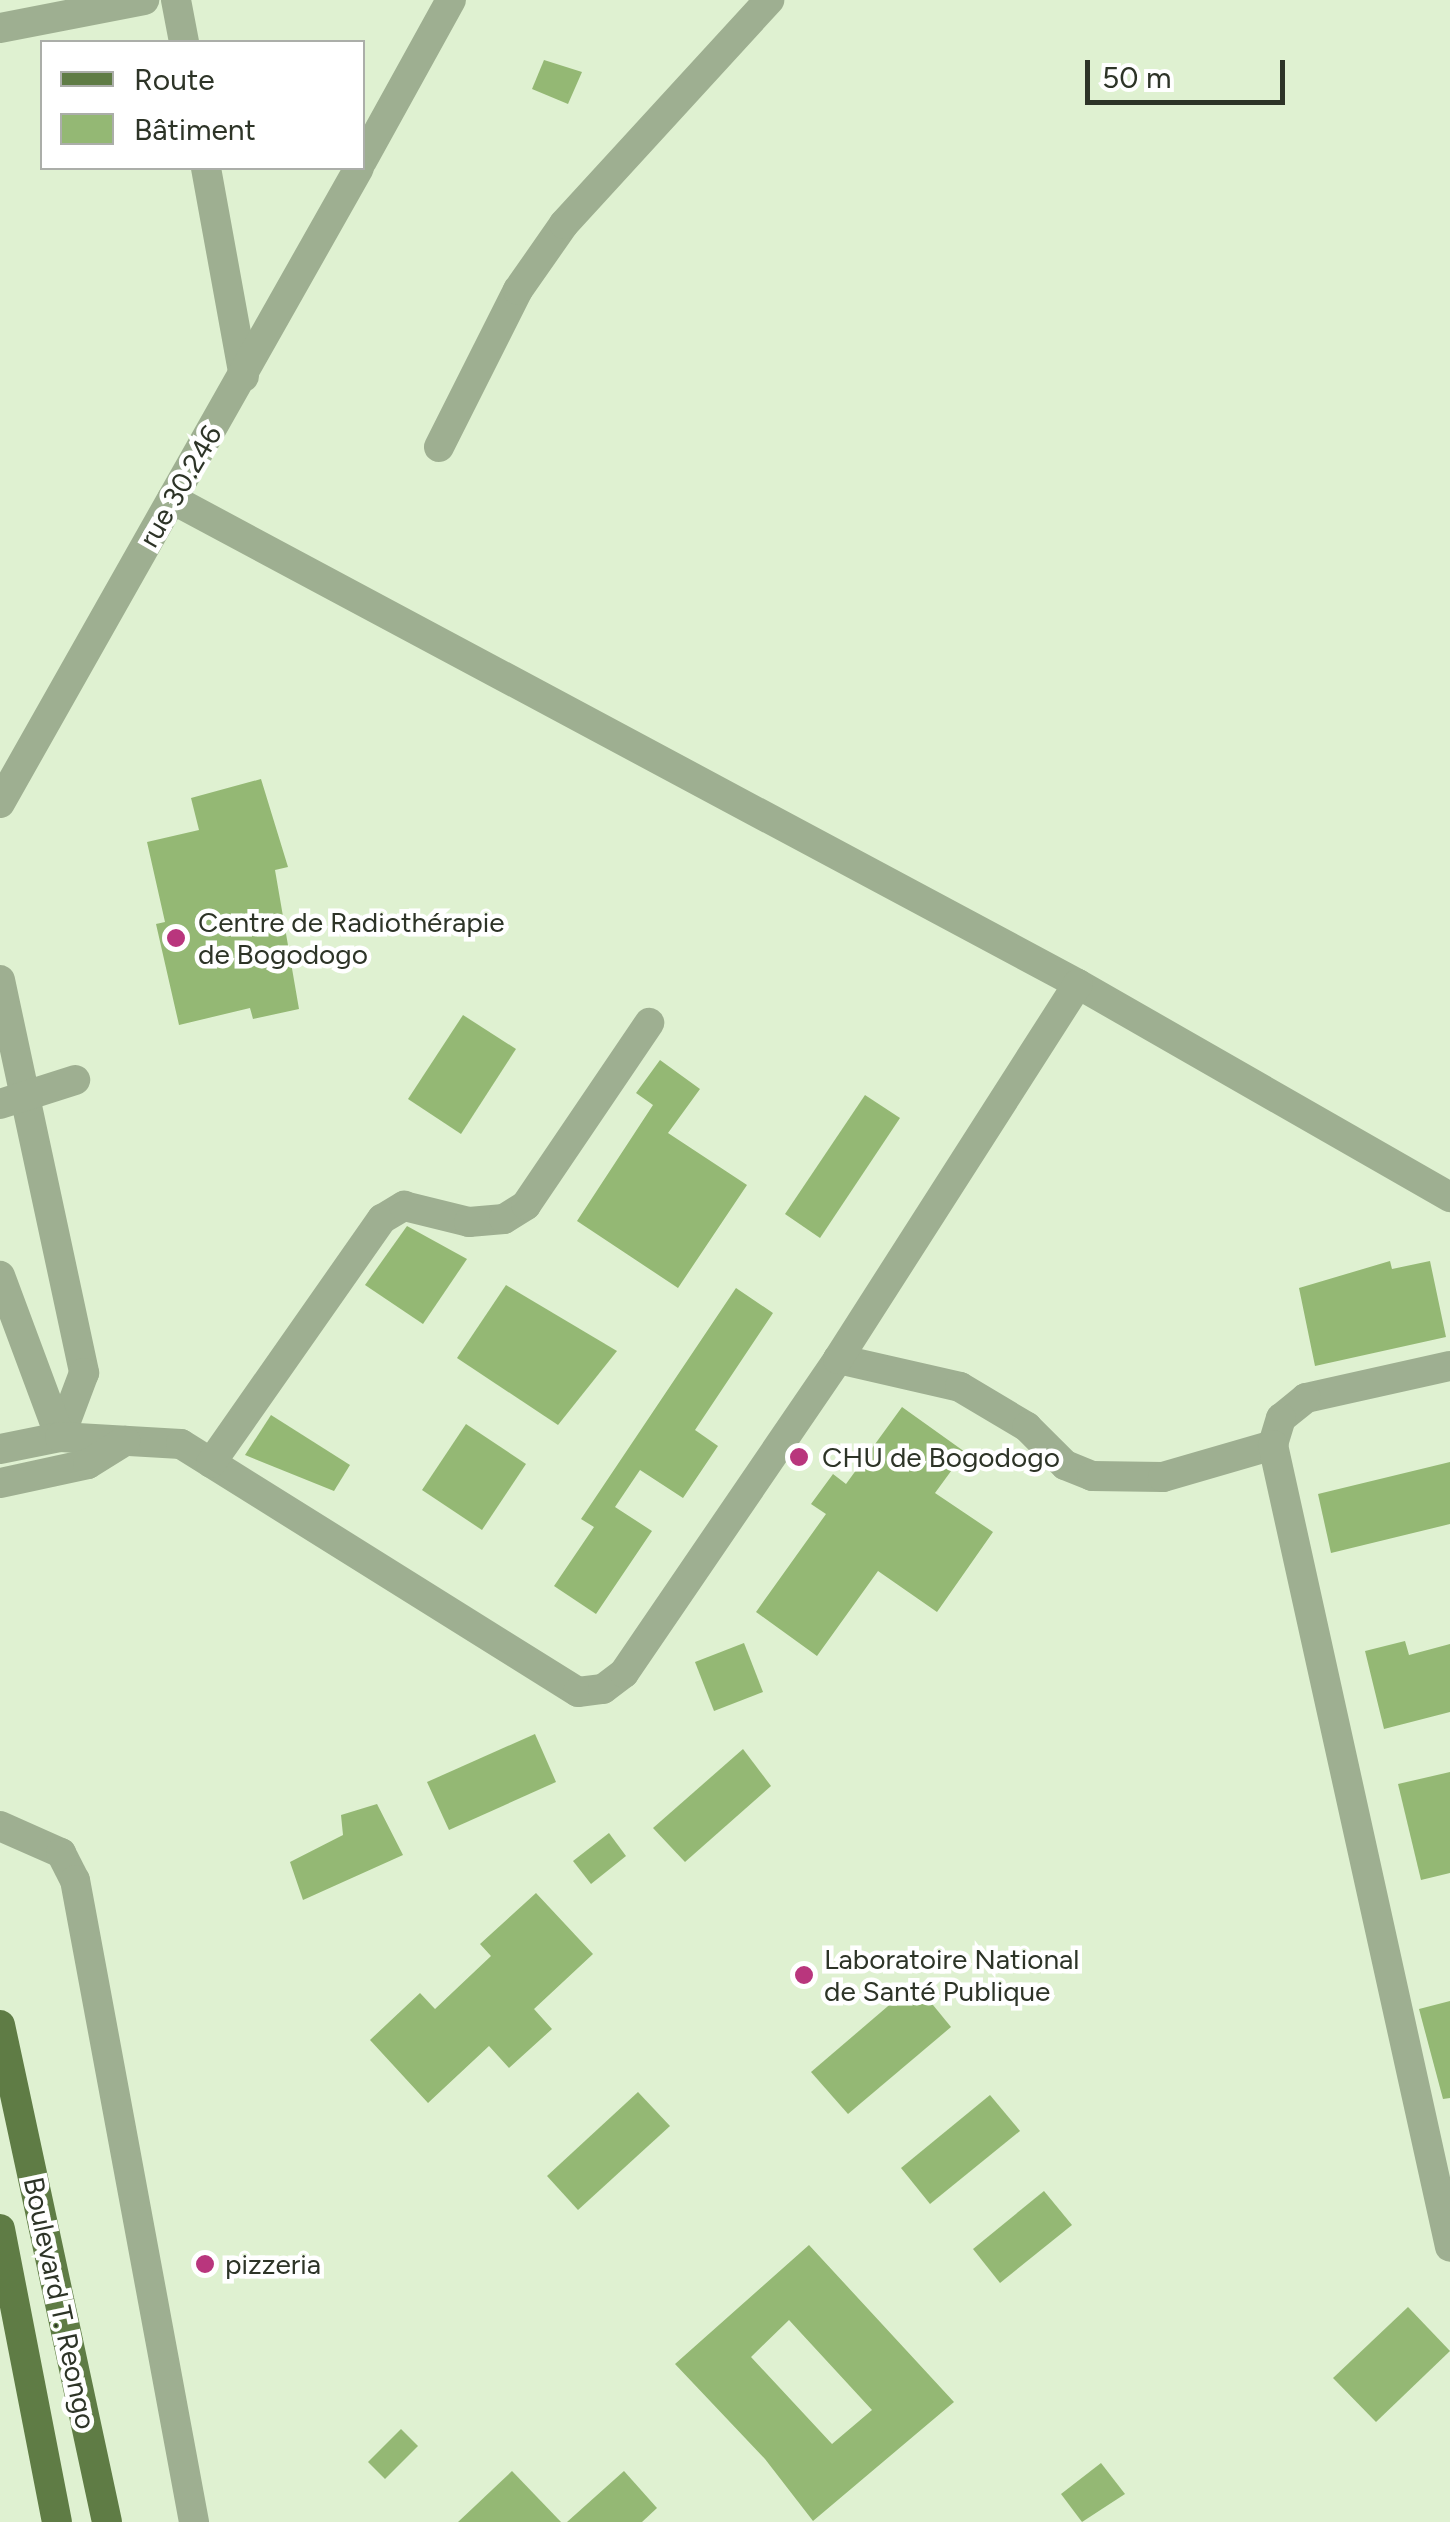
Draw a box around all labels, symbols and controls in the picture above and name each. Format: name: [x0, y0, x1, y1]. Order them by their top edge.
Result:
legend: [40, 40, 365, 170]
scale bar: [1090, 40, 1290, 102]
text: 50 m: [1102, 59, 1171, 96]
text: Route: [134, 61, 215, 98]
text: Bâtiment: [134, 111, 256, 148]
street label: rue 30.246: [132, 419, 228, 553]
place label: Centre de Radiothérapie de Bogodogo: [198, 905, 505, 971]
marker: Centre de Radiothérapie de Bogodogo: [163, 925, 189, 951]
place label: CHU de Bogodogo: [822, 1440, 1060, 1474]
marker: CHU de Bogodogo: [786, 1444, 812, 1470]
place label: Laboratoire National de Santé Publique: [824, 1942, 1079, 2008]
marker: Laboratoire National de Santé Publique: [793, 1964, 815, 1986]
street label: Boulevard T. Reongo: [17, 2174, 103, 2432]
place label: pizzeria: [225, 2247, 321, 2281]
marker: pizzeria: [194, 2253, 216, 2275]

